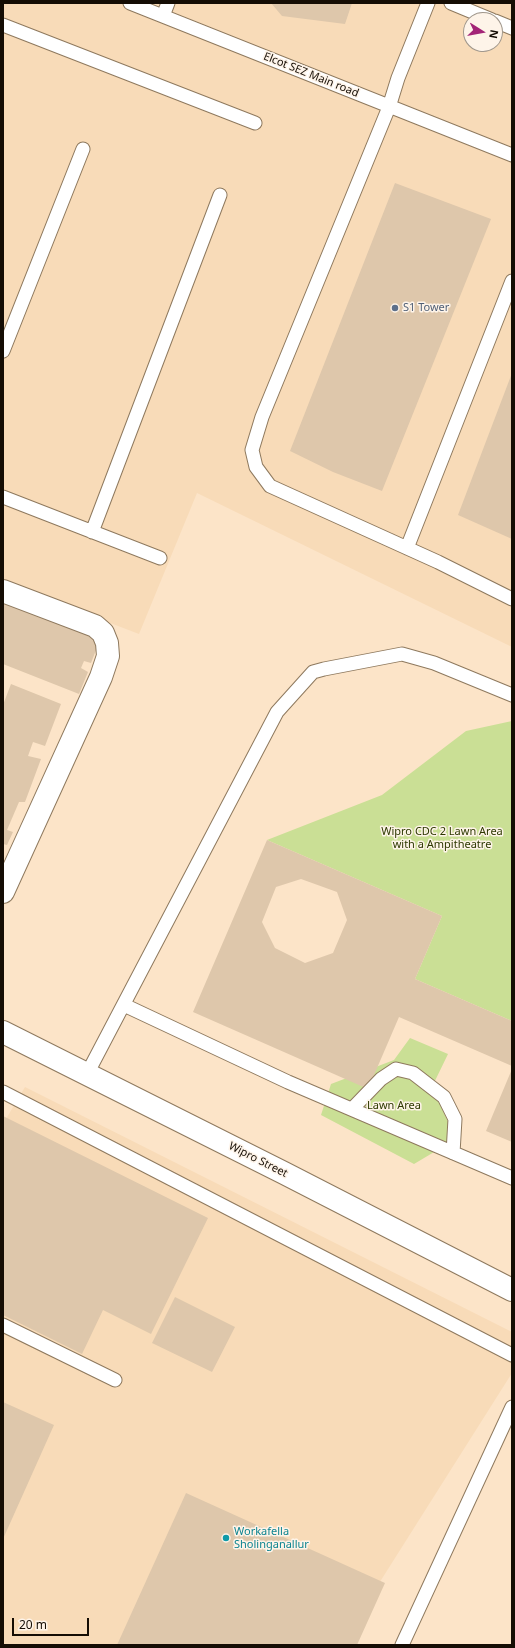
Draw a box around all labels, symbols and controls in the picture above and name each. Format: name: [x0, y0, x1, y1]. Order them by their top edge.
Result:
north arrow: [463, 12, 503, 52]
text: N: [486, 28, 503, 40]
street label: Elcot SEZ Main road: [261, 50, 361, 100]
place label: S1 Tower: [403, 301, 449, 315]
marker: S1 Tower: [390, 303, 400, 313]
park label: Wipro CDC 2 Lawn Area with a Ampitheatre: [381, 825, 503, 851]
park label: Lawn Area: [367, 1099, 421, 1113]
street label: Wipro Street: [226, 1140, 290, 1180]
place label: Workafella Sholinganallur: [234, 1525, 309, 1551]
marker: Workafella Sholinganallur: [221, 1533, 231, 1543]
scale bar: [14, 1610, 91, 1636]
text: 20 m: [19, 1616, 47, 1633]

